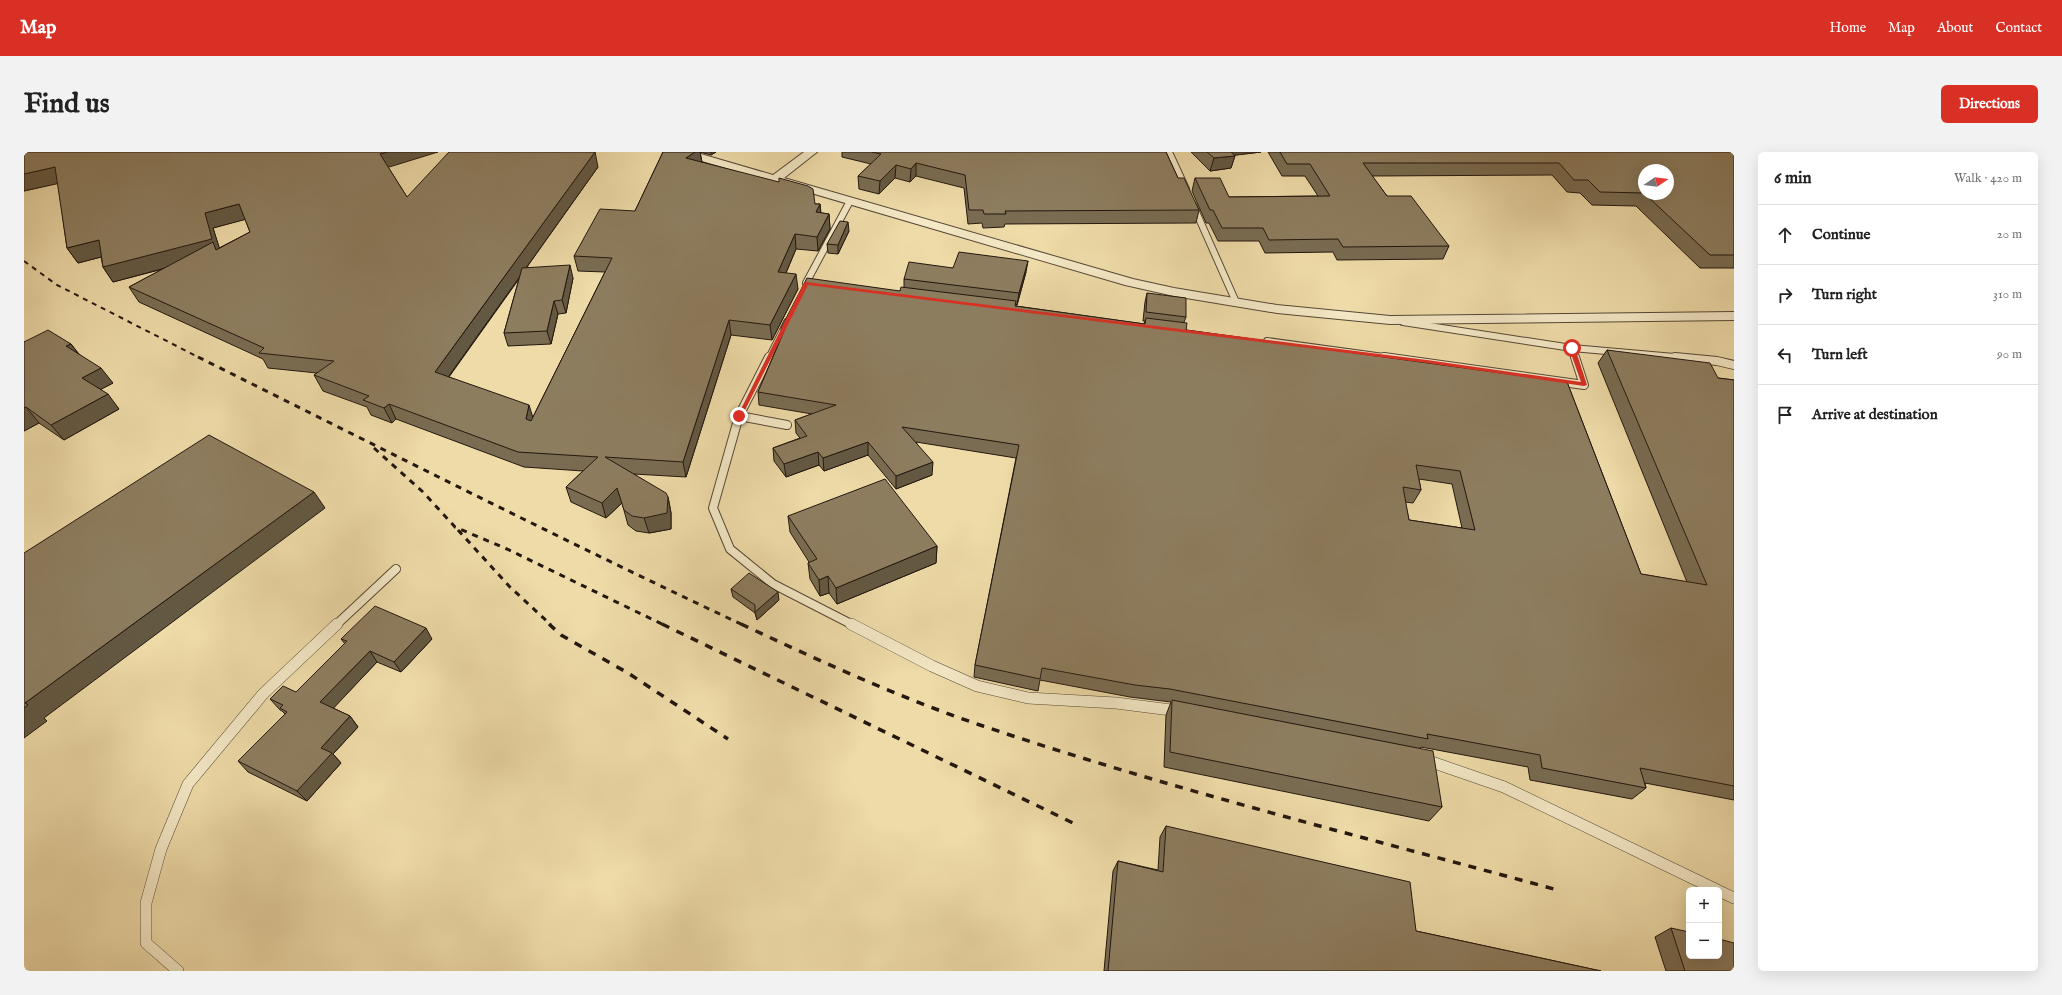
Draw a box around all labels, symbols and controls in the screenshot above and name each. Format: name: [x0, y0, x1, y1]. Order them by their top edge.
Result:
text: Map: [20, 16, 56, 40]
text: Home: [1830, 19, 1866, 37]
text: Map: [1888, 19, 1915, 37]
text: About: [1937, 19, 1973, 37]
text: Contact: [1995, 19, 2042, 37]
button: Directions: [1941, 85, 2038, 123]
text: Find us: [24, 87, 110, 122]
north arrow: [1638, 164, 1674, 200]
text: 6 min: [1774, 168, 1812, 189]
text: Walk · 420 m: [1954, 170, 2022, 187]
icon: ahead: [1774, 224, 1796, 246]
text: Continue: [1812, 225, 1870, 244]
text: 20 m: [1997, 226, 2022, 243]
icon: right: [1774, 284, 1796, 306]
text: Turn right: [1812, 285, 1877, 304]
text: 310 m: [1993, 286, 2022, 303]
route start: [1563, 339, 1581, 357]
icon: left: [1774, 344, 1796, 366]
text: Turn left: [1812, 345, 1868, 364]
text: 90 m: [1997, 346, 2022, 363]
icon: arrive: [1774, 404, 1796, 426]
text: Arrive at destination: [1812, 405, 1938, 424]
route end: [730, 407, 748, 425]
map controls: [1686, 887, 1722, 959]
button: +: [1686, 887, 1722, 923]
button: −: [1686, 923, 1722, 959]

